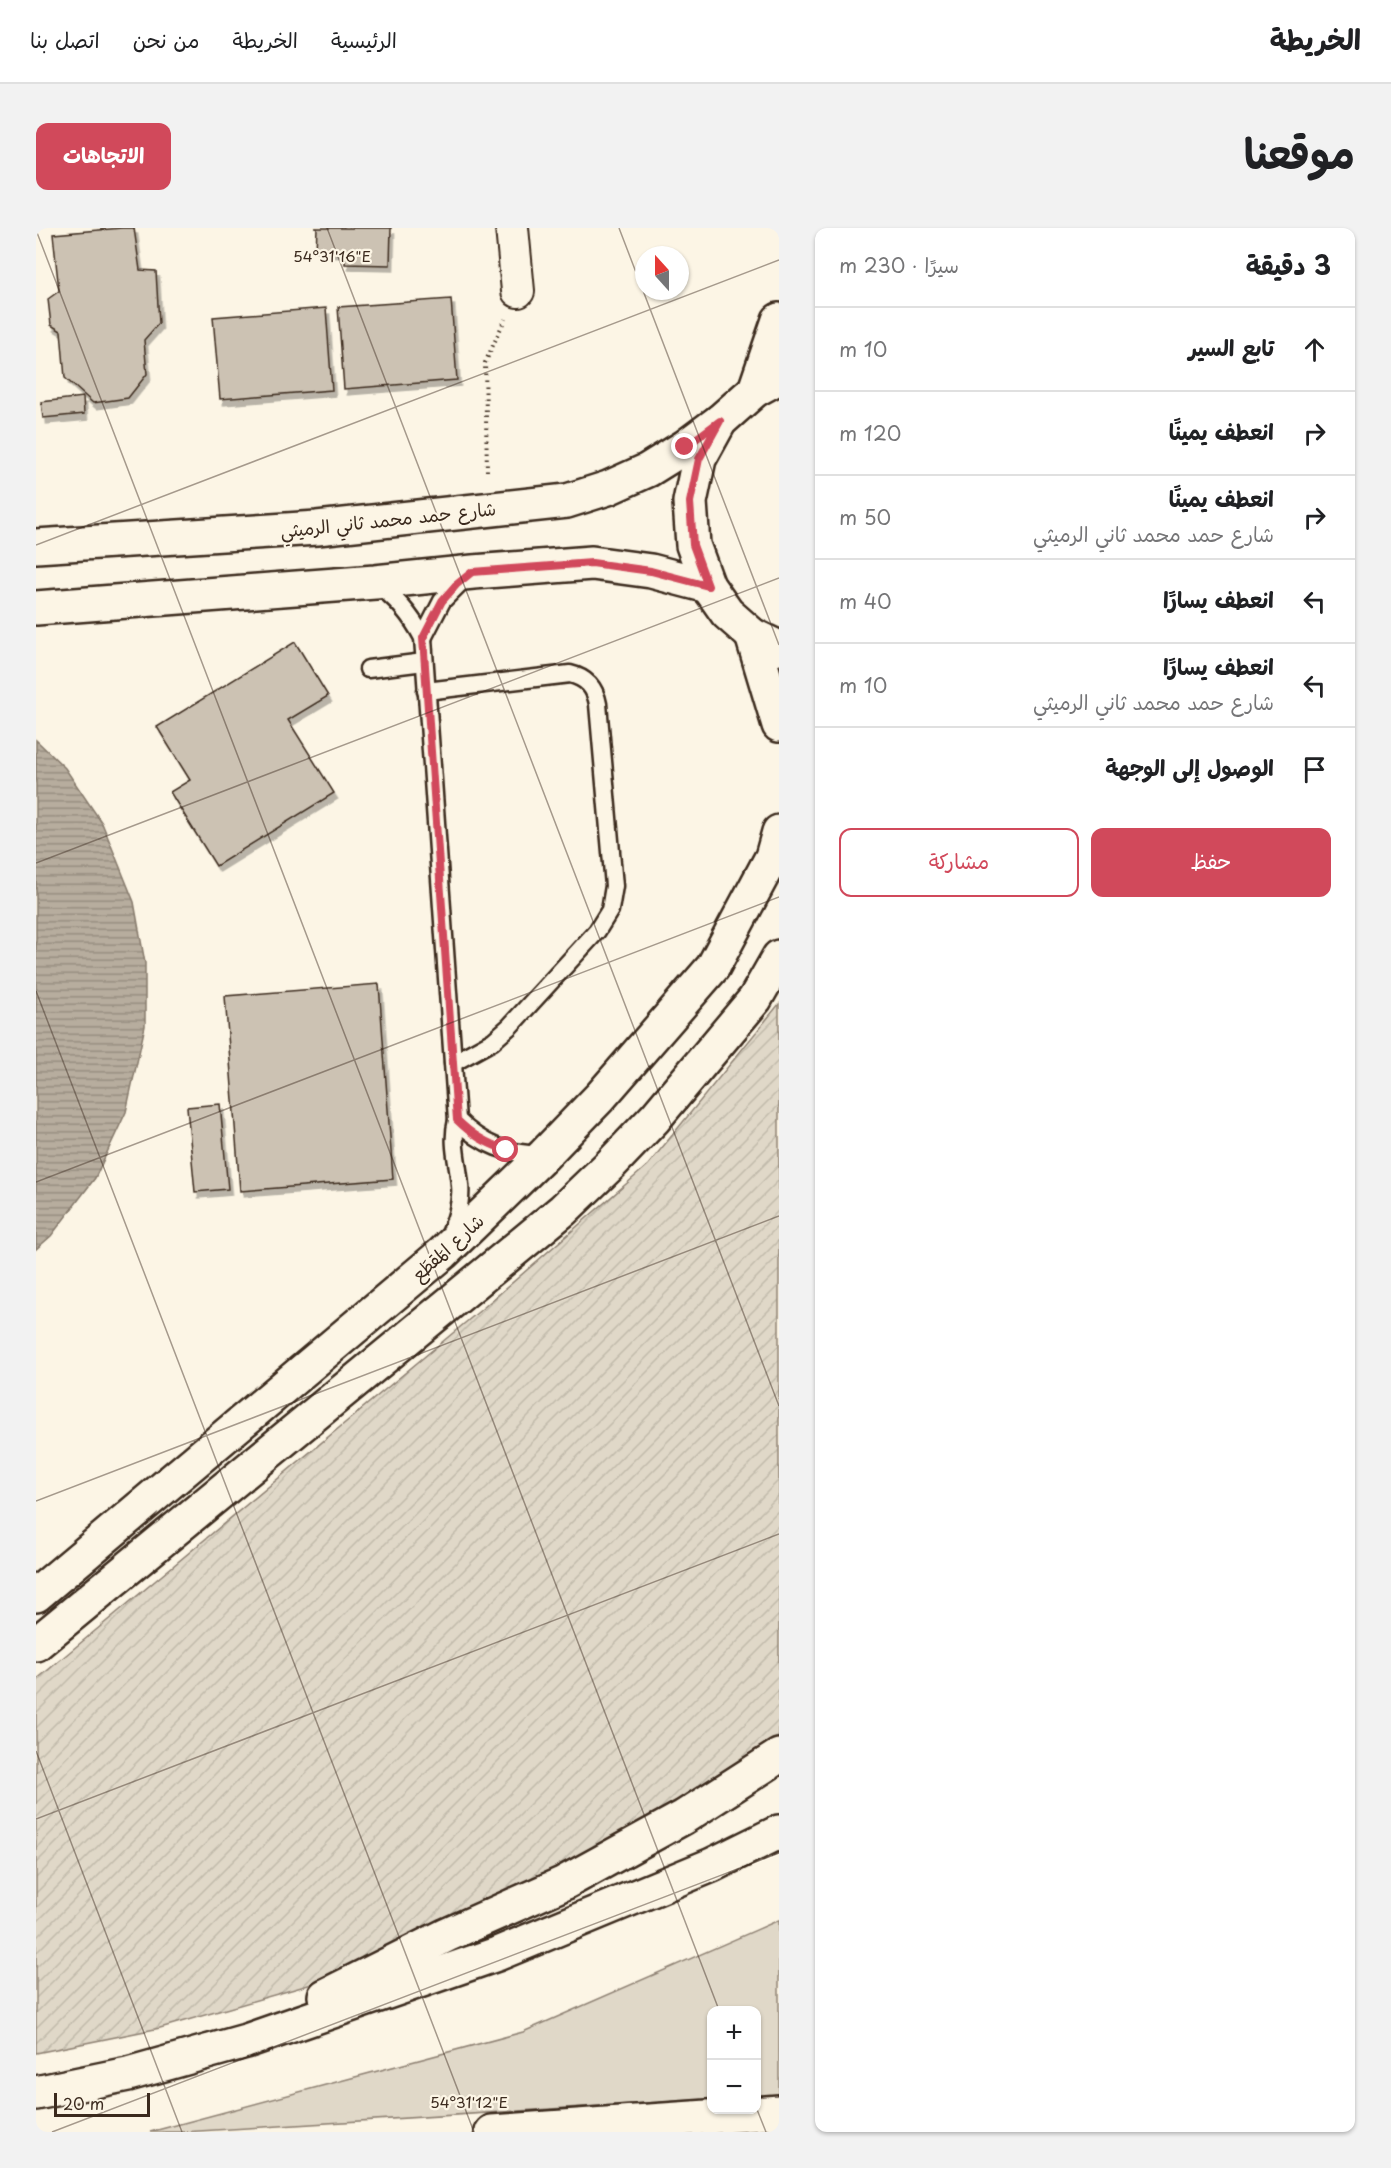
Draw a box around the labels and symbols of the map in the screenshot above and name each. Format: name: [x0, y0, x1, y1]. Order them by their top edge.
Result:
text: 54°31'16"E: [293, 244, 371, 267]
north arrow: [635, 246, 689, 300]
route end: [671, 433, 697, 459]
street label: شارع حمد محمد ثاني الرميثي: [279, 494, 498, 548]
route start: [492, 1136, 518, 1162]
street label: شارع المَقطَع: [405, 1207, 490, 1288]
scale bar: [54, 2090, 150, 2118]
text: 54°31'12"E: [430, 2090, 508, 2113]

